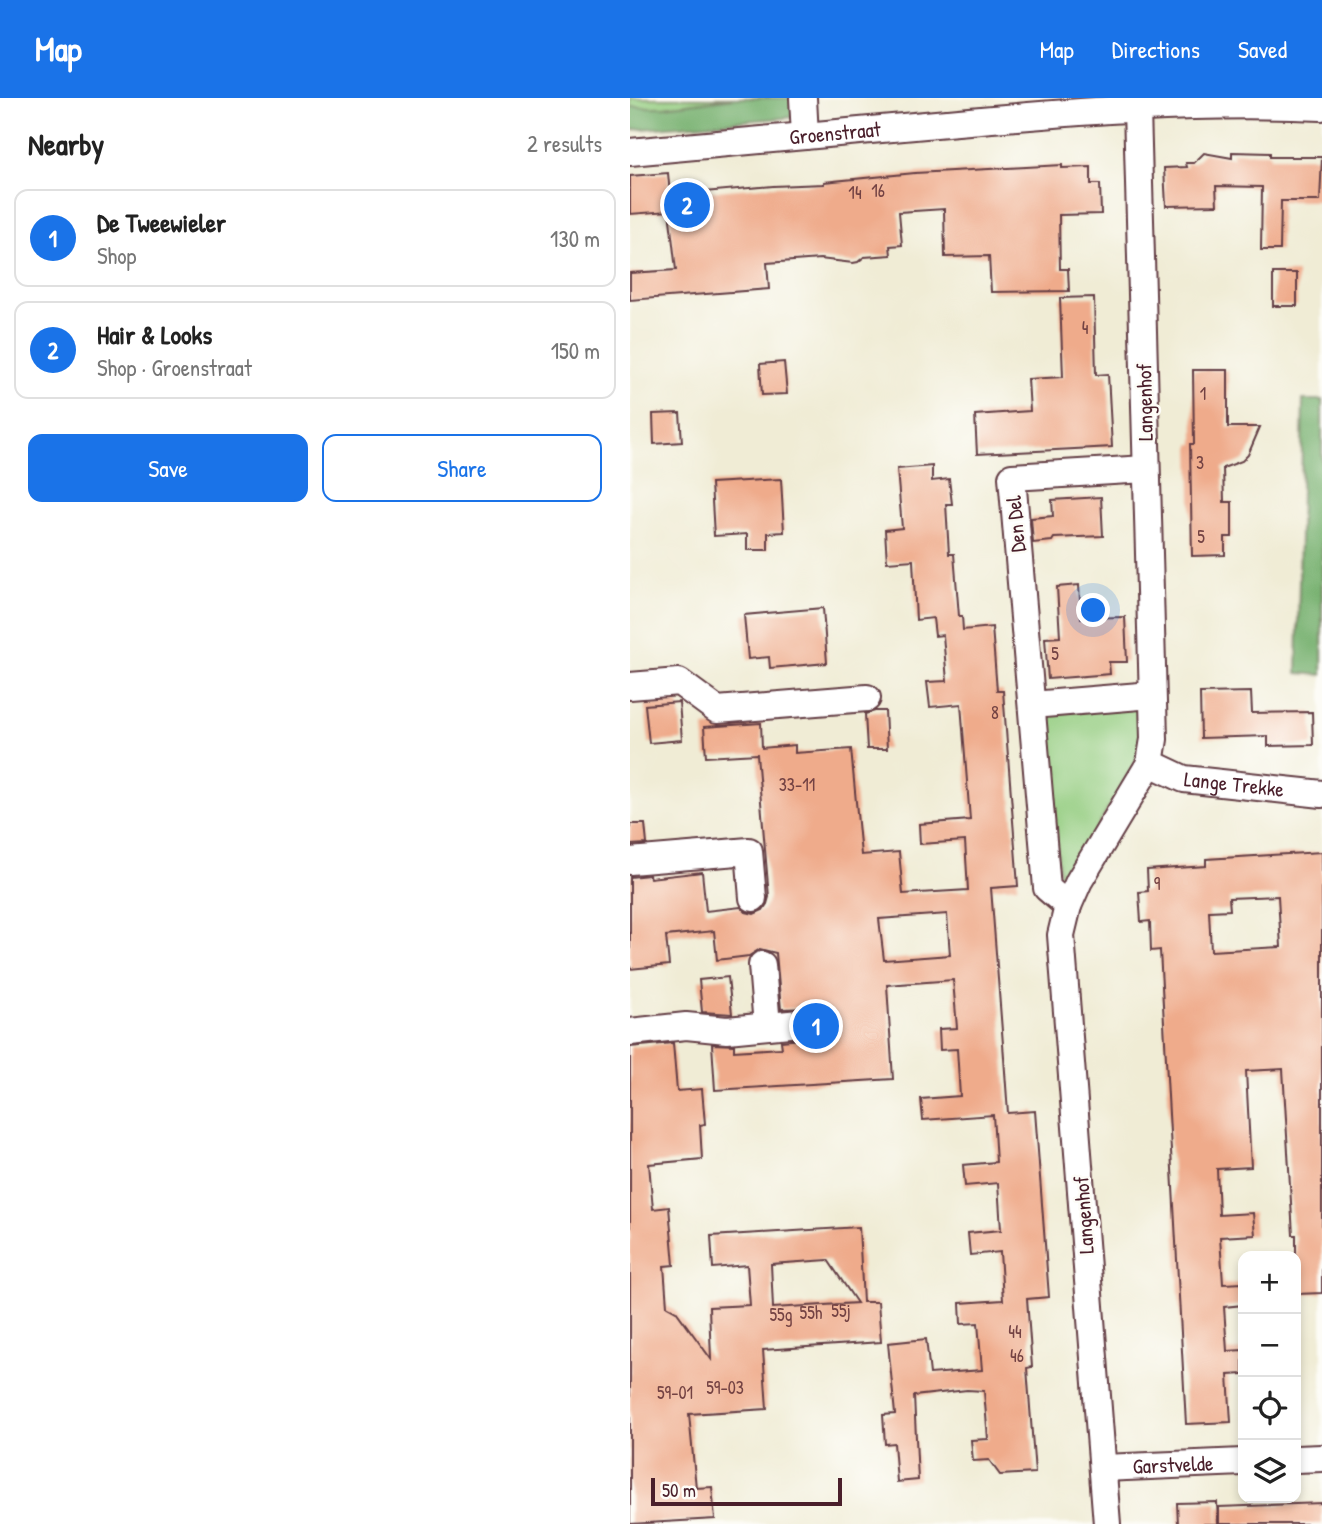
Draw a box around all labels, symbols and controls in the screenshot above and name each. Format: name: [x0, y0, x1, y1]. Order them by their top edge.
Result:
text: Map: [35, 27, 82, 71]
text: Map: [1040, 33, 1074, 65]
text: Directions: [1112, 33, 1200, 65]
text: Saved: [1238, 33, 1287, 65]
street label: Groenstraat: [788, 114, 883, 151]
text: Nearby: [28, 124, 104, 164]
text: 2 results: [527, 128, 602, 159]
house number: 16: [871, 178, 885, 203]
pin: 2: [664, 179, 710, 231]
house number: 14: [848, 180, 862, 205]
text: De Tweewieler: [97, 205, 226, 240]
text: 1: [49, 223, 57, 254]
text: 130 m: [550, 223, 600, 254]
text: Shop: [97, 240, 136, 271]
house number: 4: [1082, 315, 1089, 340]
text: Hair & Looks: [97, 317, 212, 352]
text: 2: [48, 335, 58, 366]
text: 150 m: [551, 335, 600, 366]
text: Shop · Groenstraat: [97, 352, 252, 383]
street label: Langenhof: [1129, 363, 1160, 441]
house number: 1: [1200, 381, 1206, 406]
button: Save: [28, 434, 308, 502]
button: Share: [322, 434, 602, 502]
house number: 3: [1196, 450, 1204, 475]
street label: Den Del: [999, 494, 1032, 553]
house number: 5: [1197, 524, 1205, 549]
your location: [1076, 593, 1110, 627]
house number: 5: [1051, 641, 1059, 666]
house number: 8: [991, 700, 999, 725]
street label: Lange Trekke: [1183, 764, 1286, 804]
house number: 33-11: [779, 772, 815, 797]
house number: 9: [1154, 871, 1161, 896]
pin: 1: [793, 1000, 839, 1052]
street label: Langenhof: [1066, 1175, 1101, 1255]
map controls: [1238, 1251, 1301, 1503]
button: +: [1238, 1251, 1301, 1314]
house number: 55j: [831, 1298, 851, 1323]
house number: 55h: [800, 1300, 823, 1325]
house number: 55g: [769, 1302, 793, 1327]
button: −: [1238, 1314, 1301, 1377]
house number: 44: [1008, 1319, 1022, 1344]
house number: 46: [1010, 1343, 1024, 1368]
house number: 59-03: [706, 1375, 744, 1400]
button: locate: [1238, 1377, 1301, 1440]
house number: 59-01: [657, 1380, 693, 1405]
button: layers: [1238, 1440, 1301, 1503]
street label: Garstvelde: [1132, 1448, 1214, 1481]
scale bar: [651, 1475, 842, 1507]
text: 50 m: [662, 1477, 696, 1503]

